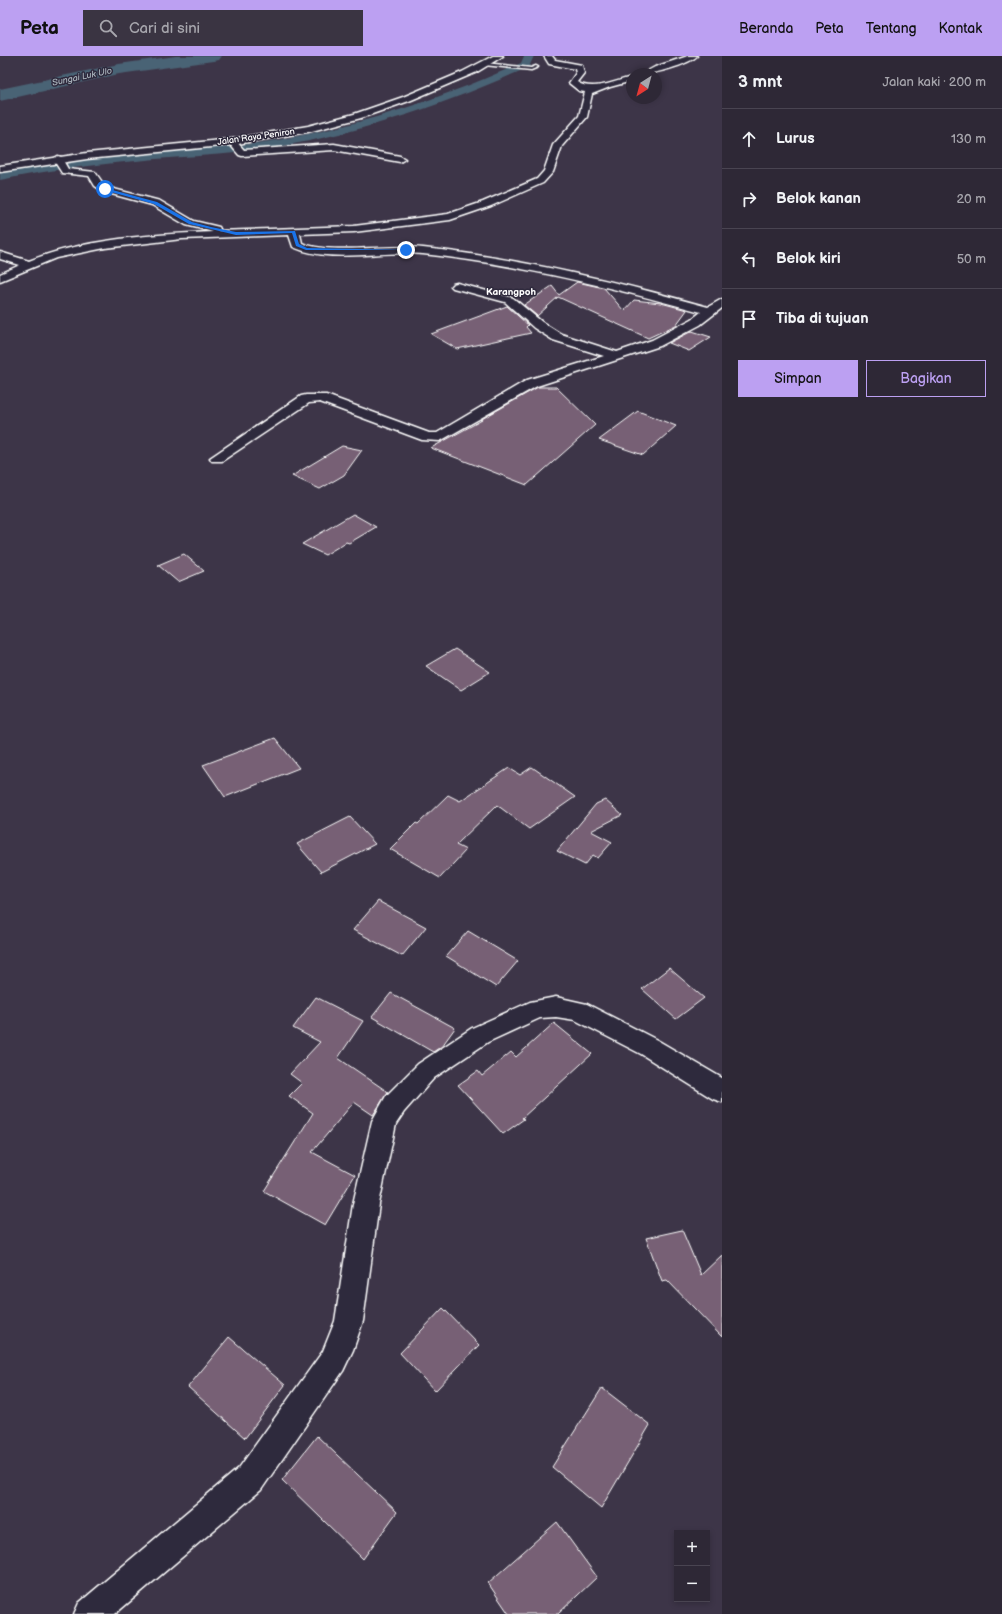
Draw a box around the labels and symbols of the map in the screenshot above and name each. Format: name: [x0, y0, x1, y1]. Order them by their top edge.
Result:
water label: Sungai Luk Ulo: [51, 65, 113, 89]
north arrow: [626, 68, 662, 104]
street label: Jalan Raya Peniron: [217, 126, 295, 148]
route start: [96, 180, 114, 198]
route end: [397, 241, 415, 259]
district label: Karangpoh: [486, 286, 536, 298]

